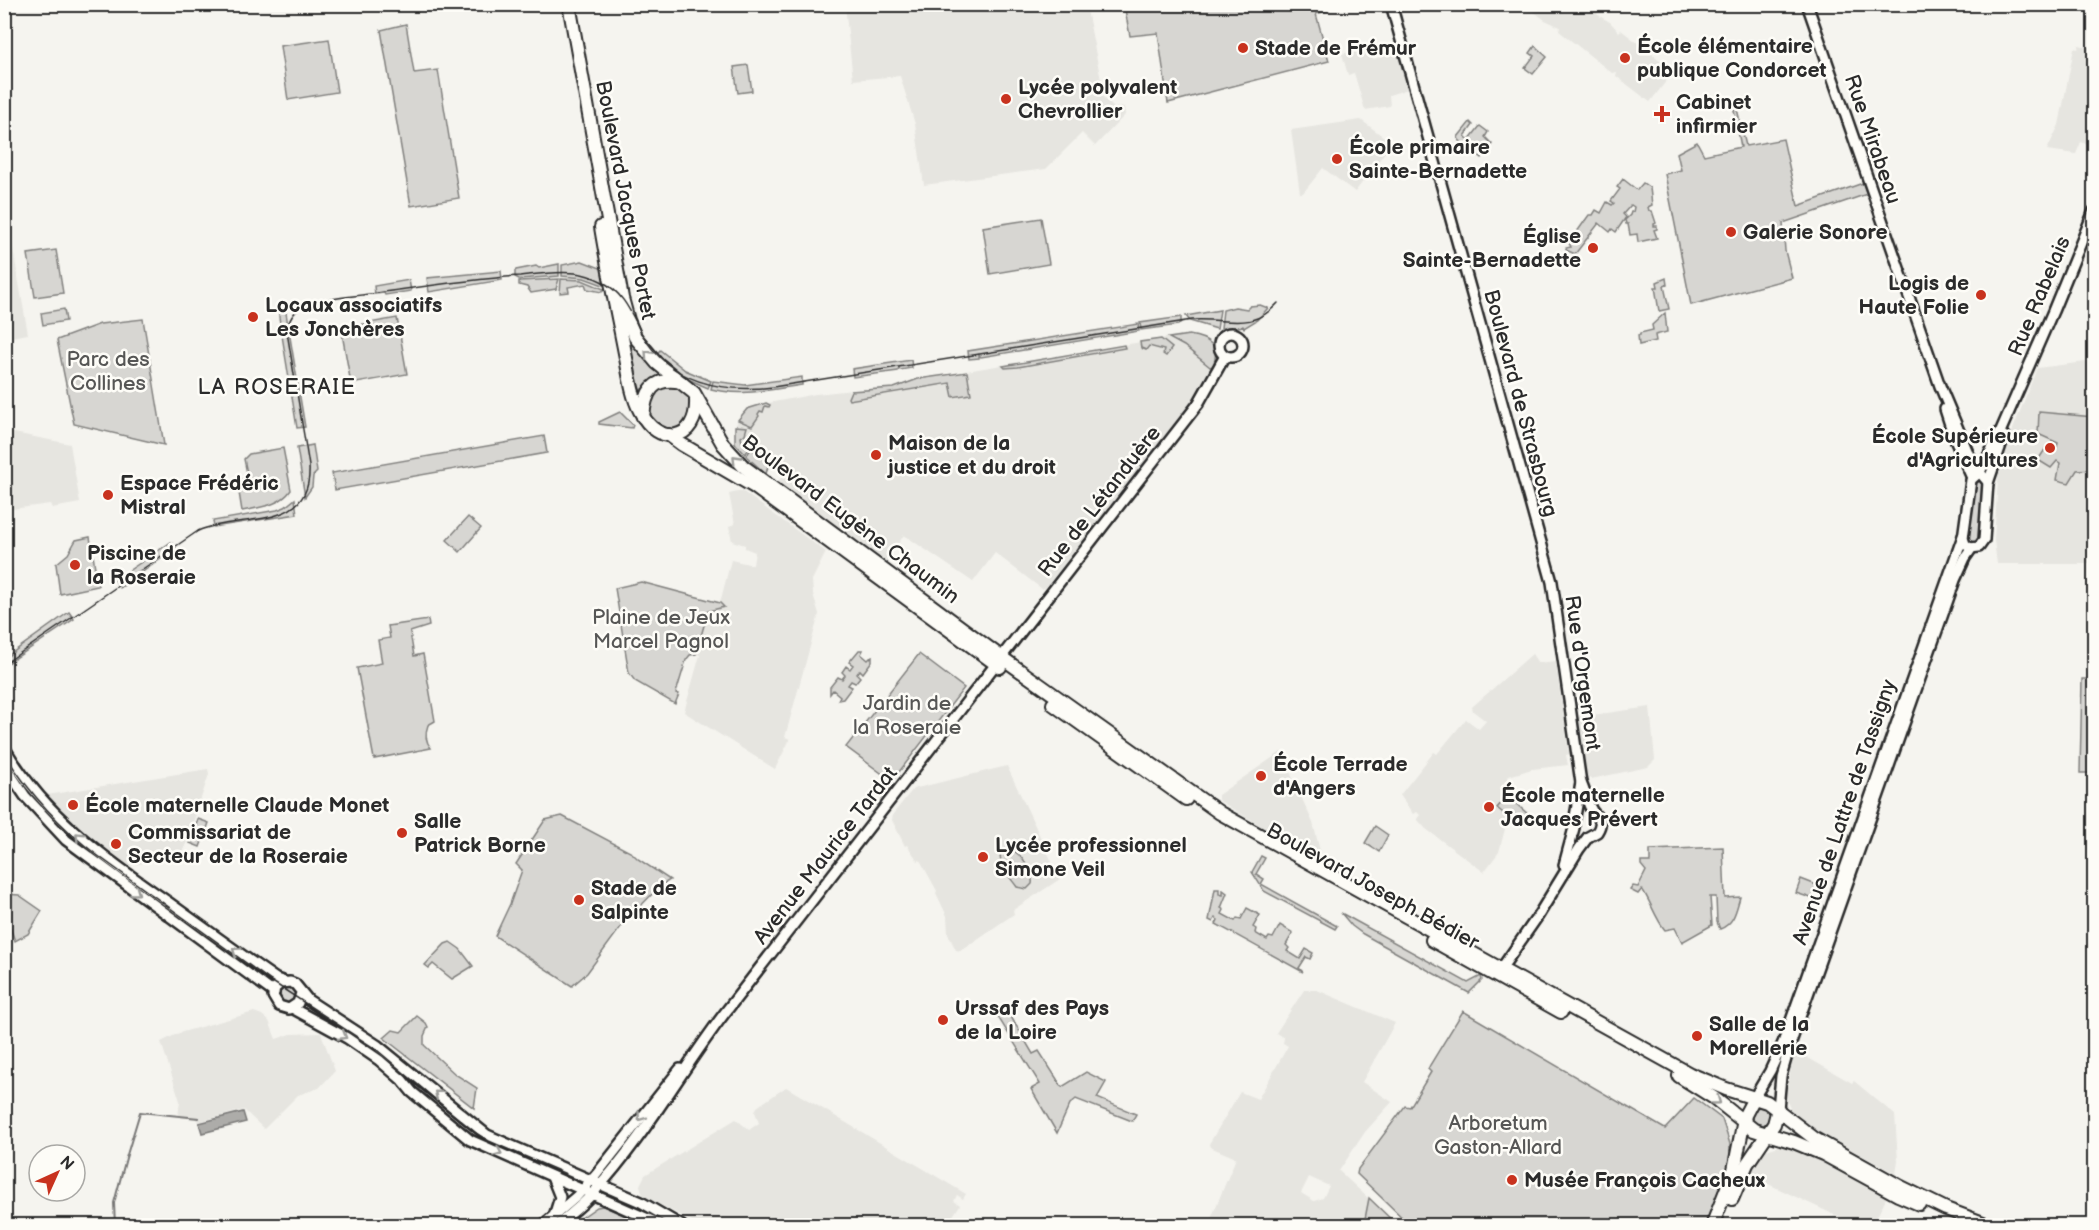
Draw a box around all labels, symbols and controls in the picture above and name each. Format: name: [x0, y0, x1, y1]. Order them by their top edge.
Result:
place label: École élémentaire publique Condorcet: [1637, 33, 1826, 83]
place label: Stade de Frémur: [1255, 36, 1417, 61]
marker: Stade de Frémur: [1236, 41, 1250, 55]
marker: École élémentaire publique Condorcet: [1618, 51, 1632, 65]
street label: Rue Mirabeau: [1839, 71, 1906, 207]
place label: Lycée polyvalent Chevrollier: [1018, 75, 1177, 124]
street label: Boulevard Jacques Portet: [590, 78, 661, 322]
place label: Cabinet infirmier: [1676, 90, 1757, 139]
marker: Lycée polyvalent Chevrollier: [999, 92, 1013, 106]
marker: Cabinet infirmier: [1653, 105, 1671, 123]
place label: École primaire Sainte-Bernadette: [1349, 134, 1527, 184]
marker: École primaire Sainte-Bernadette: [1330, 152, 1344, 166]
place label: Galerie Sonore: [1743, 220, 1887, 245]
place label: Église Sainte-Bernadette: [1403, 223, 1581, 273]
marker: Galerie Sonore: [1724, 225, 1738, 239]
street label: Rue Rabelais: [2003, 233, 2076, 360]
marker: Église Sainte-Bernadette: [1586, 241, 1600, 255]
place label: Logis de Haute Folie: [1859, 271, 1969, 320]
street label: Boulevard de Strasbourg: [1478, 287, 1563, 519]
marker: Logis de Haute Folie: [1974, 288, 1988, 302]
place label: Locaux associatifs Les Jonchères: [265, 293, 442, 342]
marker: Locaux associatifs Les Jonchères: [246, 310, 260, 324]
park label: Parc des Collines: [66, 347, 150, 396]
one-way arrow: [644, 350, 655, 361]
district label: LA ROSERAIE: [197, 374, 357, 401]
street label: Rue de Létanduère: [1033, 421, 1166, 582]
place label: École Supérieure d'Agricultures: [1871, 423, 2038, 473]
street label: Boulevard Eugène Chaumin: [737, 430, 964, 609]
place label: Maison de la justice et du droit: [886, 431, 1056, 480]
marker: École Supérieure d'Agricultures: [2043, 441, 2057, 455]
marker: Maison de la justice et du droit: [869, 448, 883, 462]
one-way arrow: [732, 455, 743, 466]
place label: Espace Frédéric Mistral: [120, 471, 279, 520]
marker: Espace Frédéric Mistral: [101, 488, 115, 502]
place label: Piscine de la Roseraie: [87, 541, 196, 590]
marker: Piscine de la Roseraie: [68, 558, 82, 572]
street label: Rue d'Orgemont: [1559, 594, 1606, 753]
park label: Plaine de Jeux Marcel Pagnol: [592, 605, 730, 654]
street label: Avenue de Lattre de Tassigny: [1787, 676, 1902, 948]
park label: Jardin de la Roseraie: [853, 691, 961, 740]
place label: École Terrade d'Angers: [1273, 751, 1408, 801]
street label: Avenue Maurice Tardat: [748, 761, 903, 949]
marker: École Terrade d'Angers: [1254, 769, 1268, 783]
place label: École maternelle Jacques Prévert: [1501, 782, 1665, 832]
place label: École maternelle Claude Monet: [85, 792, 389, 818]
marker: École maternelle Claude Monet: [66, 798, 80, 812]
marker: École maternelle Jacques Prévert: [1482, 800, 1496, 814]
place label: Salle Patrick Borne: [414, 809, 546, 858]
street label: Boulevard Joseph Bédier: [1262, 818, 1484, 955]
place label: Commissariat de Secteur de la Roseraie: [128, 820, 348, 869]
marker: Salle Patrick Borne: [395, 826, 409, 840]
one-way arrow: [75, 832, 86, 843]
place label: Lycée professionnel Simone Veil: [995, 833, 1187, 882]
marker: Commissariat de Secteur de la Roseraie: [109, 837, 123, 851]
marker: Lycée professionnel Simone Veil: [976, 850, 990, 864]
place label: Stade de Salpinte: [591, 876, 677, 925]
one-way arrow: [129, 885, 140, 896]
marker: Stade de Salpinte: [572, 893, 586, 907]
one-way arrow: [231, 947, 242, 958]
place label: Urssaf des Pays de la Loire: [955, 996, 1109, 1045]
place label: Salle de la Morellerie: [1709, 1012, 1809, 1061]
marker: Urssaf des Pays de la Loire: [936, 1013, 950, 1027]
one-way arrow: [337, 1029, 347, 1040]
marker: Salle de la Morellerie: [1690, 1029, 1704, 1043]
one-way arrow: [433, 1090, 444, 1101]
one-way arrow: [1710, 1094, 1721, 1105]
one-way arrow: [637, 1111, 648, 1122]
park label: Arboretum Gaston-Allard: [1434, 1111, 1562, 1160]
north arrow: [27, 1143, 87, 1203]
one-way arrow: [491, 1145, 502, 1157]
text: N: [56, 1152, 78, 1174]
place label: Musée François Cacheux: [1524, 1168, 1766, 1193]
marker: Musée François Cacheux: [1505, 1173, 1519, 1187]

